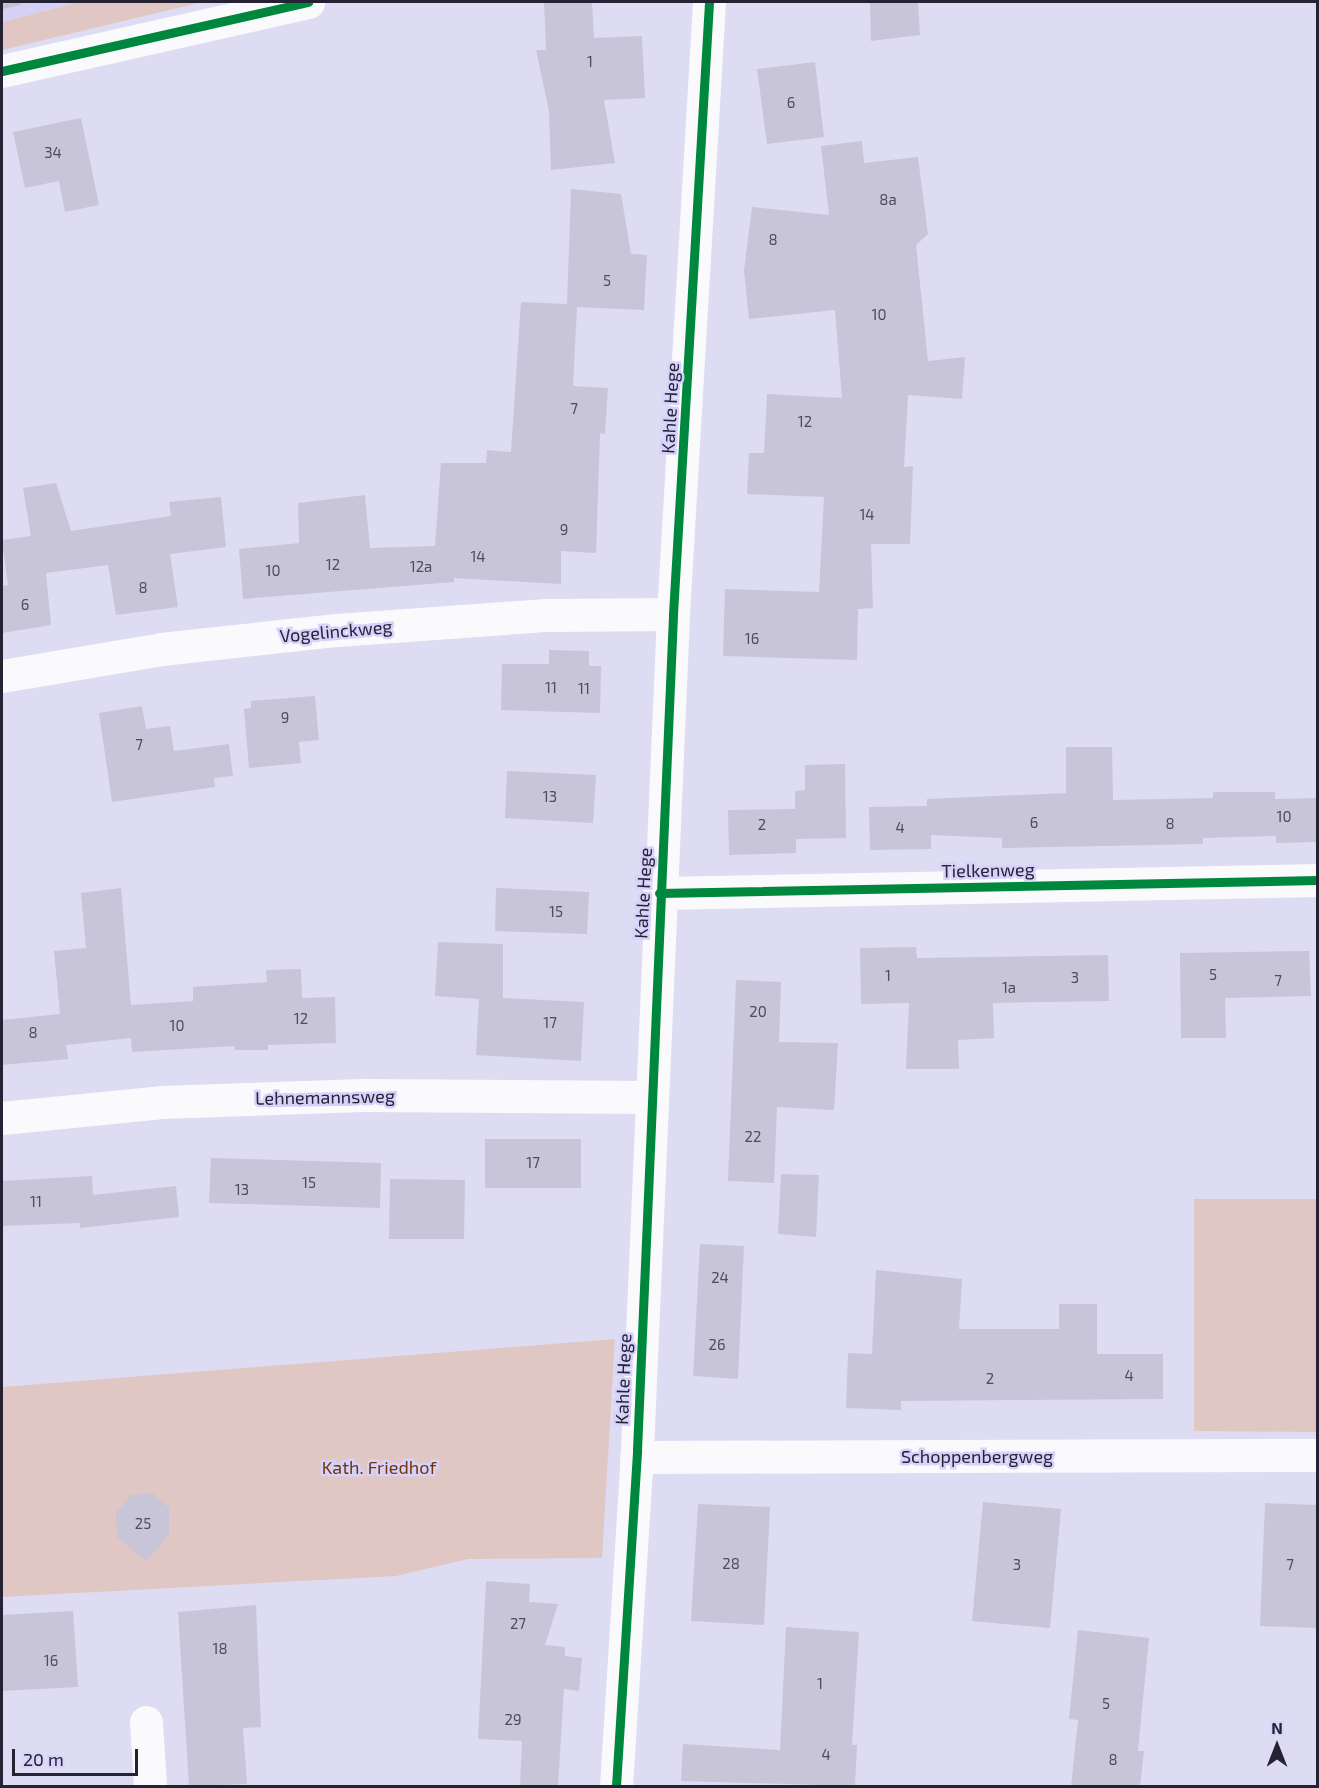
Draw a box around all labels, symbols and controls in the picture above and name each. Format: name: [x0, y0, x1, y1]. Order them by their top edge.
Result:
house number: 1: [587, 53, 593, 71]
house number: 6: [787, 94, 795, 112]
house number: 34: [44, 144, 62, 162]
house number: 8a: [879, 191, 897, 209]
house number: 8: [768, 231, 778, 249]
house number: 5: [603, 272, 611, 290]
house number: 10: [871, 306, 887, 324]
street label: Kahle Hege: [657, 362, 683, 454]
house number: 7: [570, 400, 578, 418]
house number: 12: [798, 413, 812, 431]
house number: 14: [859, 506, 875, 524]
house number: 9: [560, 521, 568, 539]
house number: 14: [470, 548, 486, 566]
house number: 12: [326, 556, 340, 574]
house number: 12a: [410, 558, 432, 576]
house number: 10: [265, 562, 281, 580]
house number: 8: [138, 579, 148, 597]
house number: 6: [21, 596, 29, 614]
street label: Vogelinckweg: [279, 615, 393, 647]
house number: 16: [745, 630, 759, 648]
house number: 11: [545, 679, 557, 697]
house number: 11: [578, 680, 590, 698]
house number: 9: [281, 709, 289, 727]
house number: 7: [135, 736, 143, 754]
house number: 13: [543, 788, 557, 806]
house number: 10: [1276, 808, 1292, 826]
house number: 6: [1030, 814, 1038, 832]
house number: 8: [1165, 815, 1175, 833]
house number: 2: [758, 816, 766, 834]
house number: 4: [895, 819, 905, 837]
street label: Kahle Hege: [630, 847, 656, 939]
street label: Tielkenweg: [941, 858, 1035, 882]
house number: 15: [549, 903, 563, 921]
house number: 5: [1209, 966, 1217, 984]
house number: 1: [885, 967, 891, 985]
house number: 3: [1071, 969, 1079, 987]
house number: 7: [1274, 972, 1282, 990]
house number: 1a: [1002, 979, 1016, 997]
house number: 20: [749, 1003, 767, 1021]
house number: 12: [294, 1010, 308, 1028]
house number: 17: [543, 1014, 557, 1032]
house number: 10: [169, 1017, 185, 1035]
house number: 8: [28, 1024, 38, 1042]
street label: Lehnemannsweg: [255, 1085, 395, 1109]
house number: 22: [745, 1128, 761, 1146]
house number: 17: [526, 1154, 540, 1172]
house number: 15: [302, 1174, 316, 1192]
house number: 13: [235, 1181, 249, 1199]
house number: 11: [30, 1193, 42, 1211]
house number: 24: [711, 1269, 729, 1287]
street label: Kahle Hege: [611, 1333, 635, 1425]
house number: 26: [708, 1336, 726, 1354]
house number: 4: [1124, 1367, 1134, 1385]
house number: 2: [986, 1370, 994, 1388]
street label: Schoppenbergweg: [901, 1445, 1053, 1467]
park label: Kath. Friedhof: [322, 1456, 436, 1478]
house number: 25: [135, 1515, 151, 1533]
house number: 28: [722, 1555, 740, 1573]
house number: 3: [1013, 1556, 1021, 1574]
house number: 7: [1286, 1556, 1294, 1574]
house number: 27: [510, 1615, 526, 1633]
house number: 18: [212, 1640, 228, 1658]
house number: 16: [44, 1652, 58, 1670]
house number: 1: [817, 1675, 823, 1693]
house number: 5: [1102, 1695, 1110, 1713]
house number: 29: [504, 1711, 522, 1729]
north arrow: [1247, 1716, 1307, 1776]
text: N: [1271, 1718, 1283, 1737]
scale bar: [15, 1737, 141, 1775]
house number: 4: [821, 1746, 831, 1764]
text: 20 m: [23, 1748, 64, 1770]
house number: 8: [1108, 1751, 1118, 1769]

